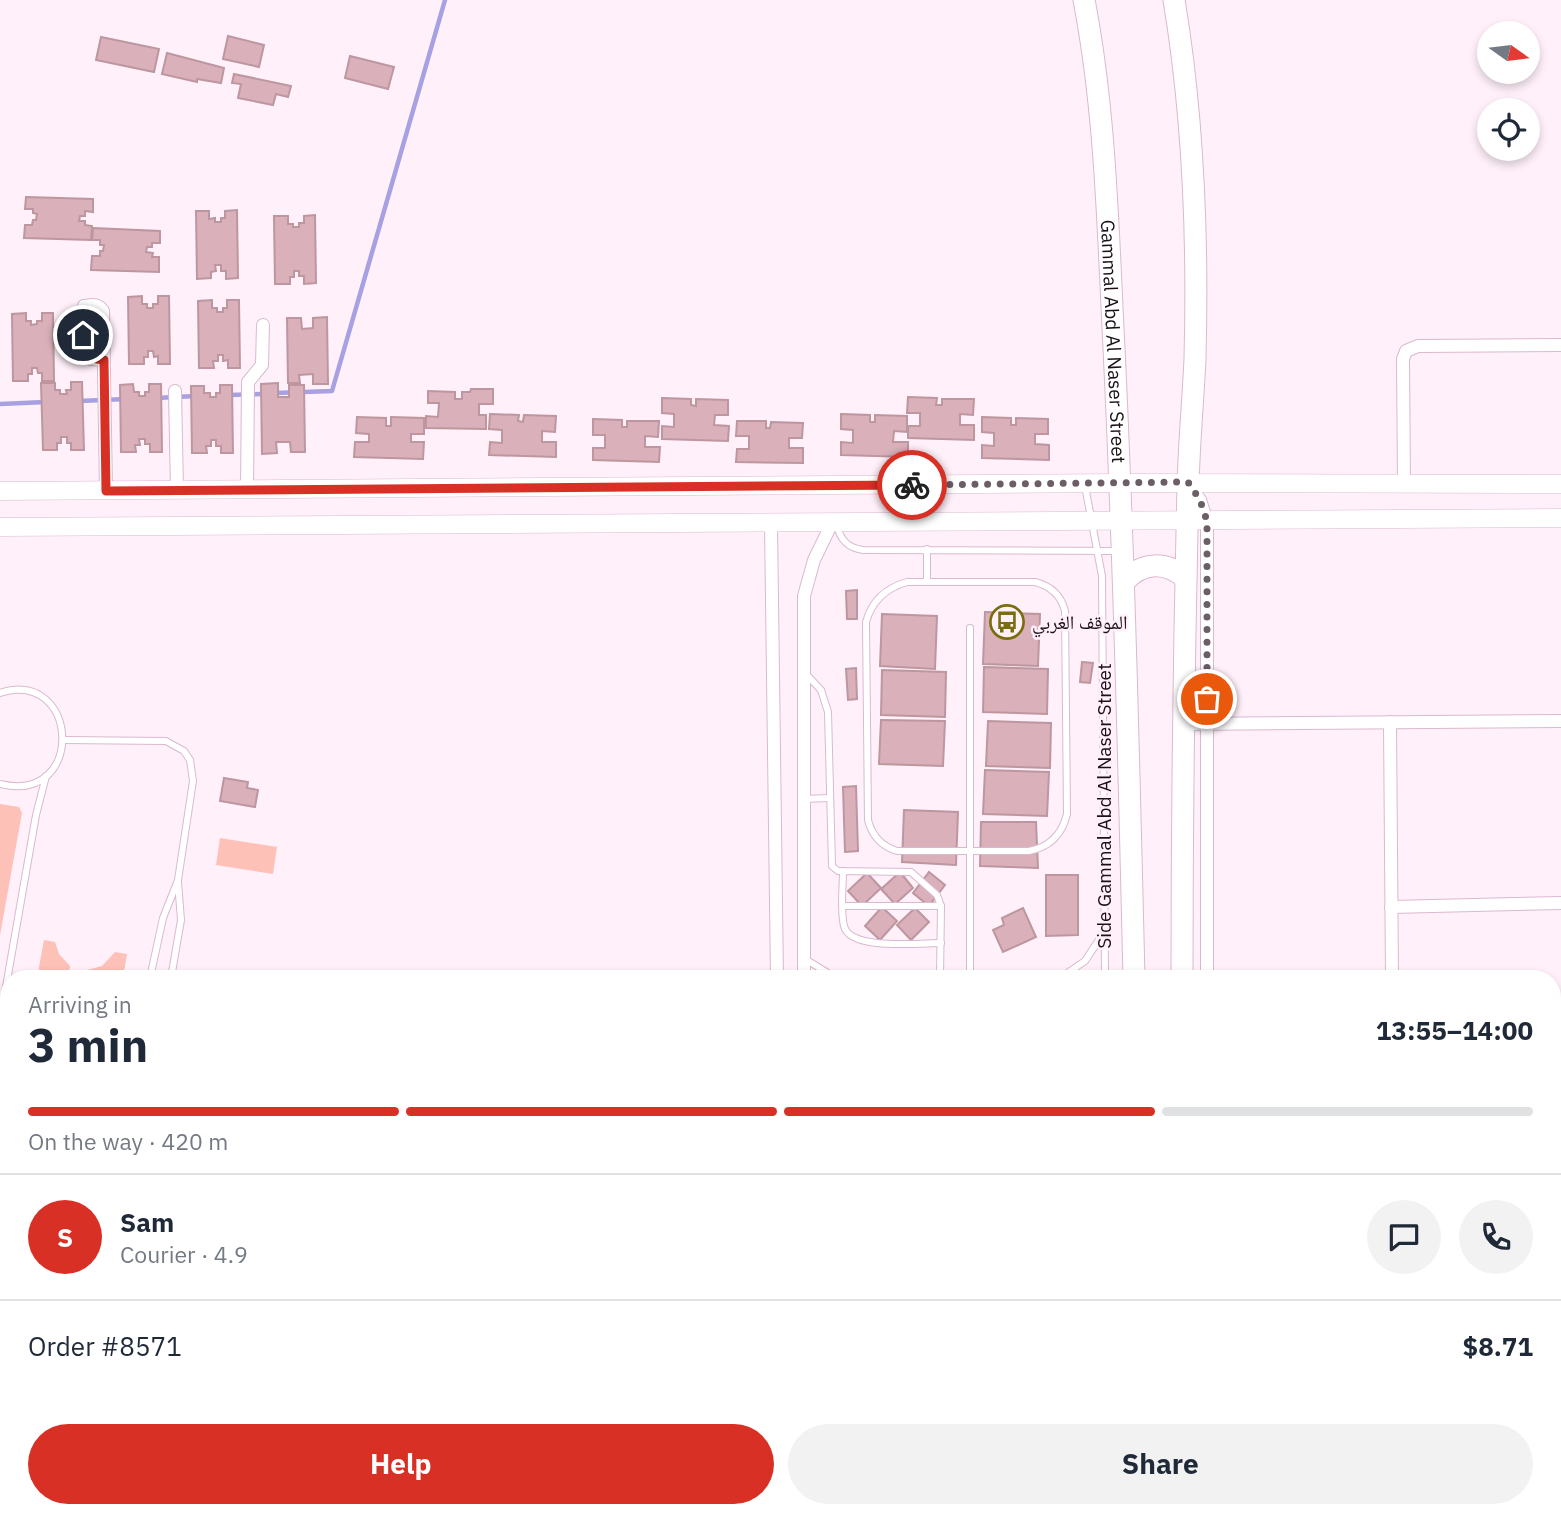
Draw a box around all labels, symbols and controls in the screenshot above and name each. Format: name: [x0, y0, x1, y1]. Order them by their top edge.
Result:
north arrow: [1477, 21, 1540, 84]
map controls: [1477, 21, 1540, 161]
button: locate: [1477, 98, 1540, 161]
street label: Gammal Abd Al Naser Street: [1096, 219, 1131, 464]
pin: [53, 305, 113, 365]
icon: home: [64, 316, 102, 354]
courier: [877, 450, 947, 520]
icon: bike: [893, 466, 931, 504]
bus stop icon: الموقف الغربي: [988, 603, 1026, 641]
place label: الموقف الغربي: [1032, 610, 1128, 638]
street label: Side Gammal Abd Al Naser Street: [1092, 663, 1116, 949]
pin: [1177, 669, 1237, 729]
icon: bag: [1188, 680, 1226, 718]
text: Arriving in: [28, 989, 132, 1019]
text: 13:55–14:00: [1376, 1013, 1533, 1047]
text: 3 min: [28, 1015, 148, 1075]
text: On the way · 420 m: [28, 1126, 228, 1156]
button: chat: [1367, 1200, 1441, 1274]
button: phone: [1459, 1200, 1533, 1274]
text: Sam: [120, 1205, 174, 1239]
text: S: [57, 1220, 73, 1254]
text: Courier · 4.9: [120, 1239, 248, 1269]
text: Order #8571: [28, 1329, 182, 1363]
text: $8.71: [1463, 1329, 1533, 1363]
button: Help: [28, 1424, 774, 1504]
button: Share: [788, 1424, 1533, 1504]

